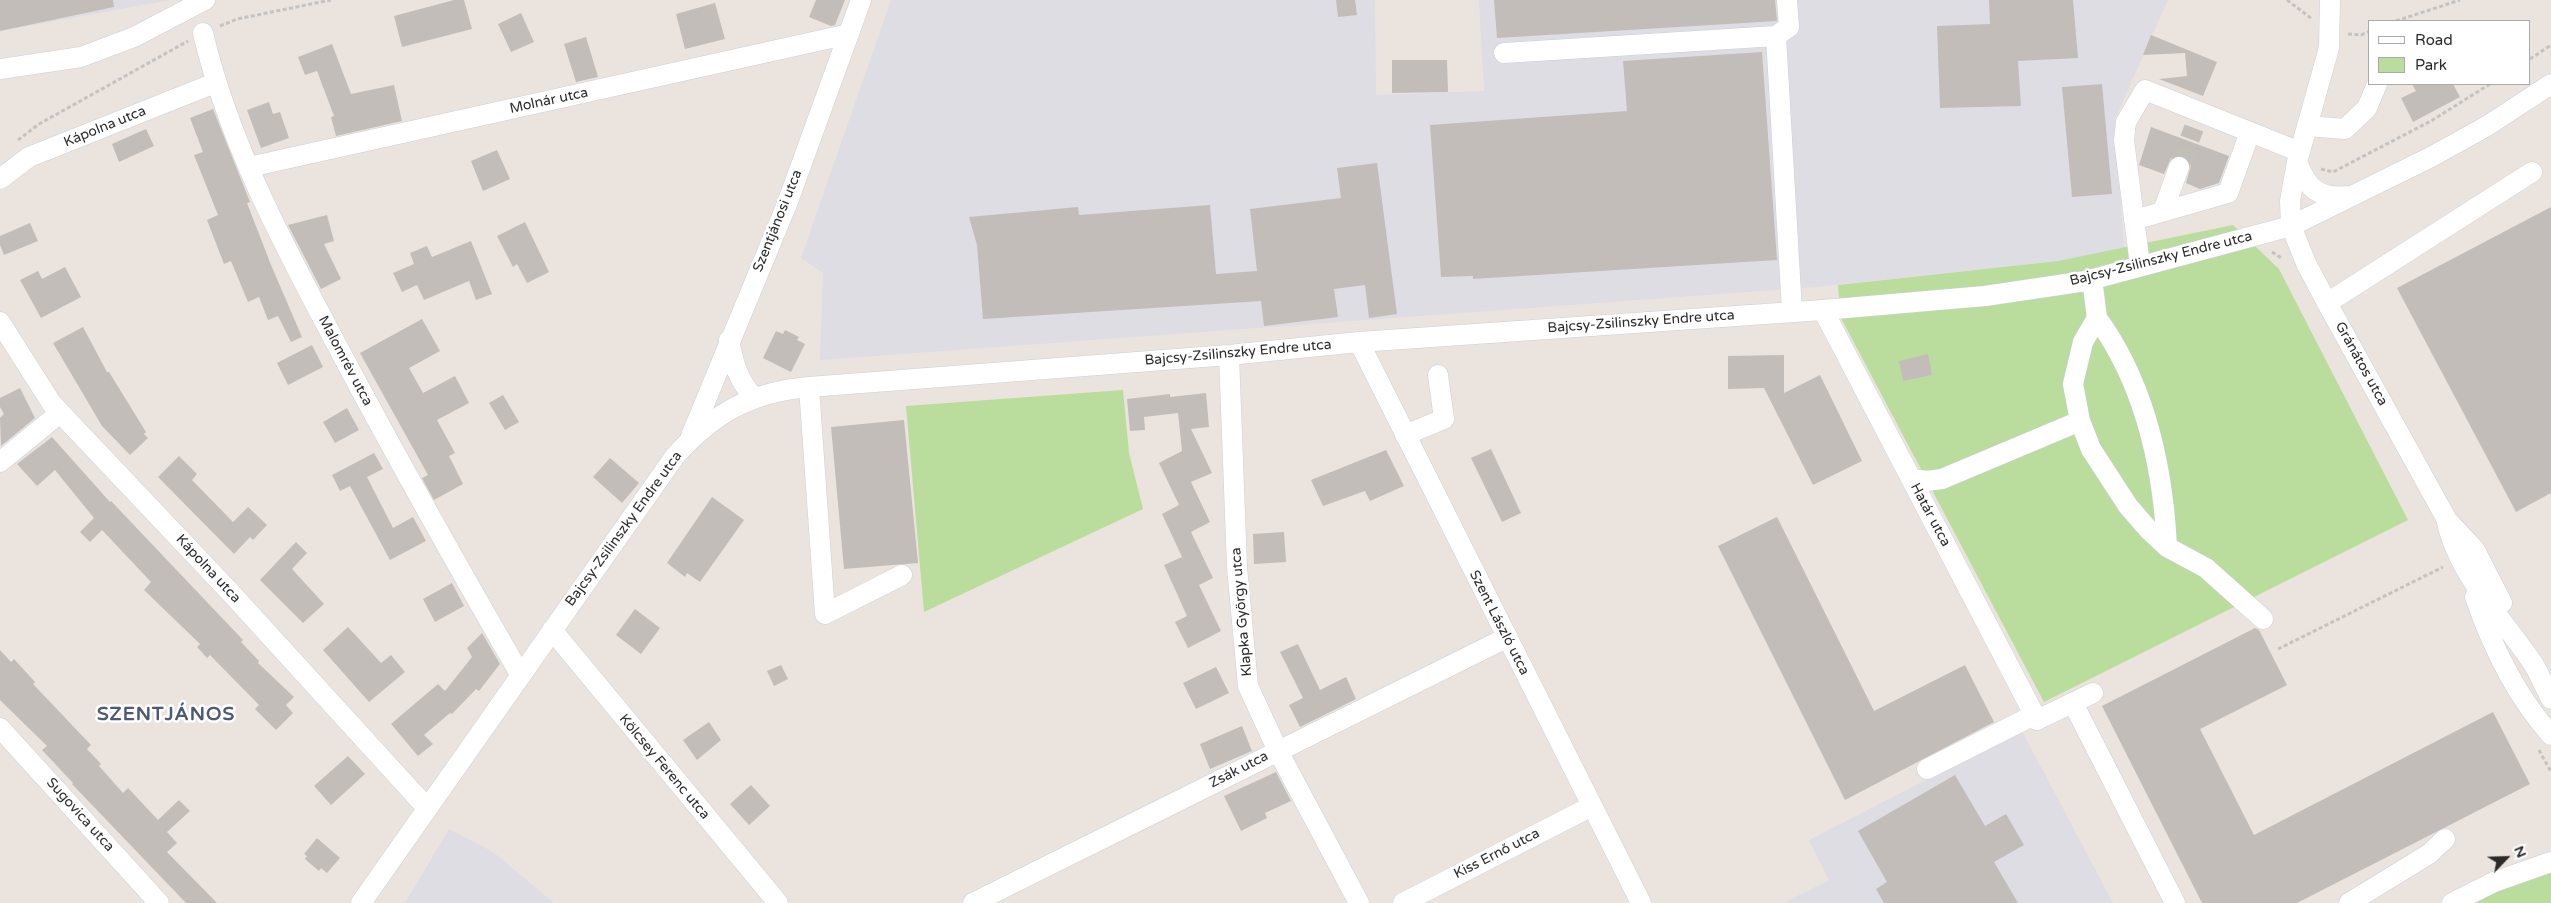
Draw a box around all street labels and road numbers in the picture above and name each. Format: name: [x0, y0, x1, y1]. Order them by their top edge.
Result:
street label: Molnár utca: [508, 84, 590, 118]
street label: Kápolna utca: [61, 103, 149, 151]
street label: Szentjánosi utca: [750, 167, 806, 275]
street label: Bajcsy-Zsilinszky Endre utca: [2068, 228, 2254, 290]
street label: Bajcsy-Zsilinszky Endre utca: [1547, 307, 1735, 337]
street label: Malomrév utca: [314, 313, 376, 409]
street label: Gránátos utca: [2331, 319, 2391, 409]
street label: Bajcsy-Zsilinszky Endre utca: [1144, 336, 1332, 370]
street label: Bajcsy-Zsilinszky Endre utca: [562, 448, 686, 610]
street label: Határ utca: [1906, 480, 1954, 550]
street label: Kápolna utca: [172, 531, 244, 607]
street label: Klapka György utca: [1228, 547, 1256, 677]
street label: Szent László utca: [1465, 568, 1533, 678]
street label: Kölcsey Ferenc utca: [615, 711, 713, 823]
street label: Zsák utca: [1207, 748, 1271, 792]
street label: Sugovica utca: [43, 775, 117, 855]
street label: Kiss Ernő utca: [1451, 825, 1543, 883]

